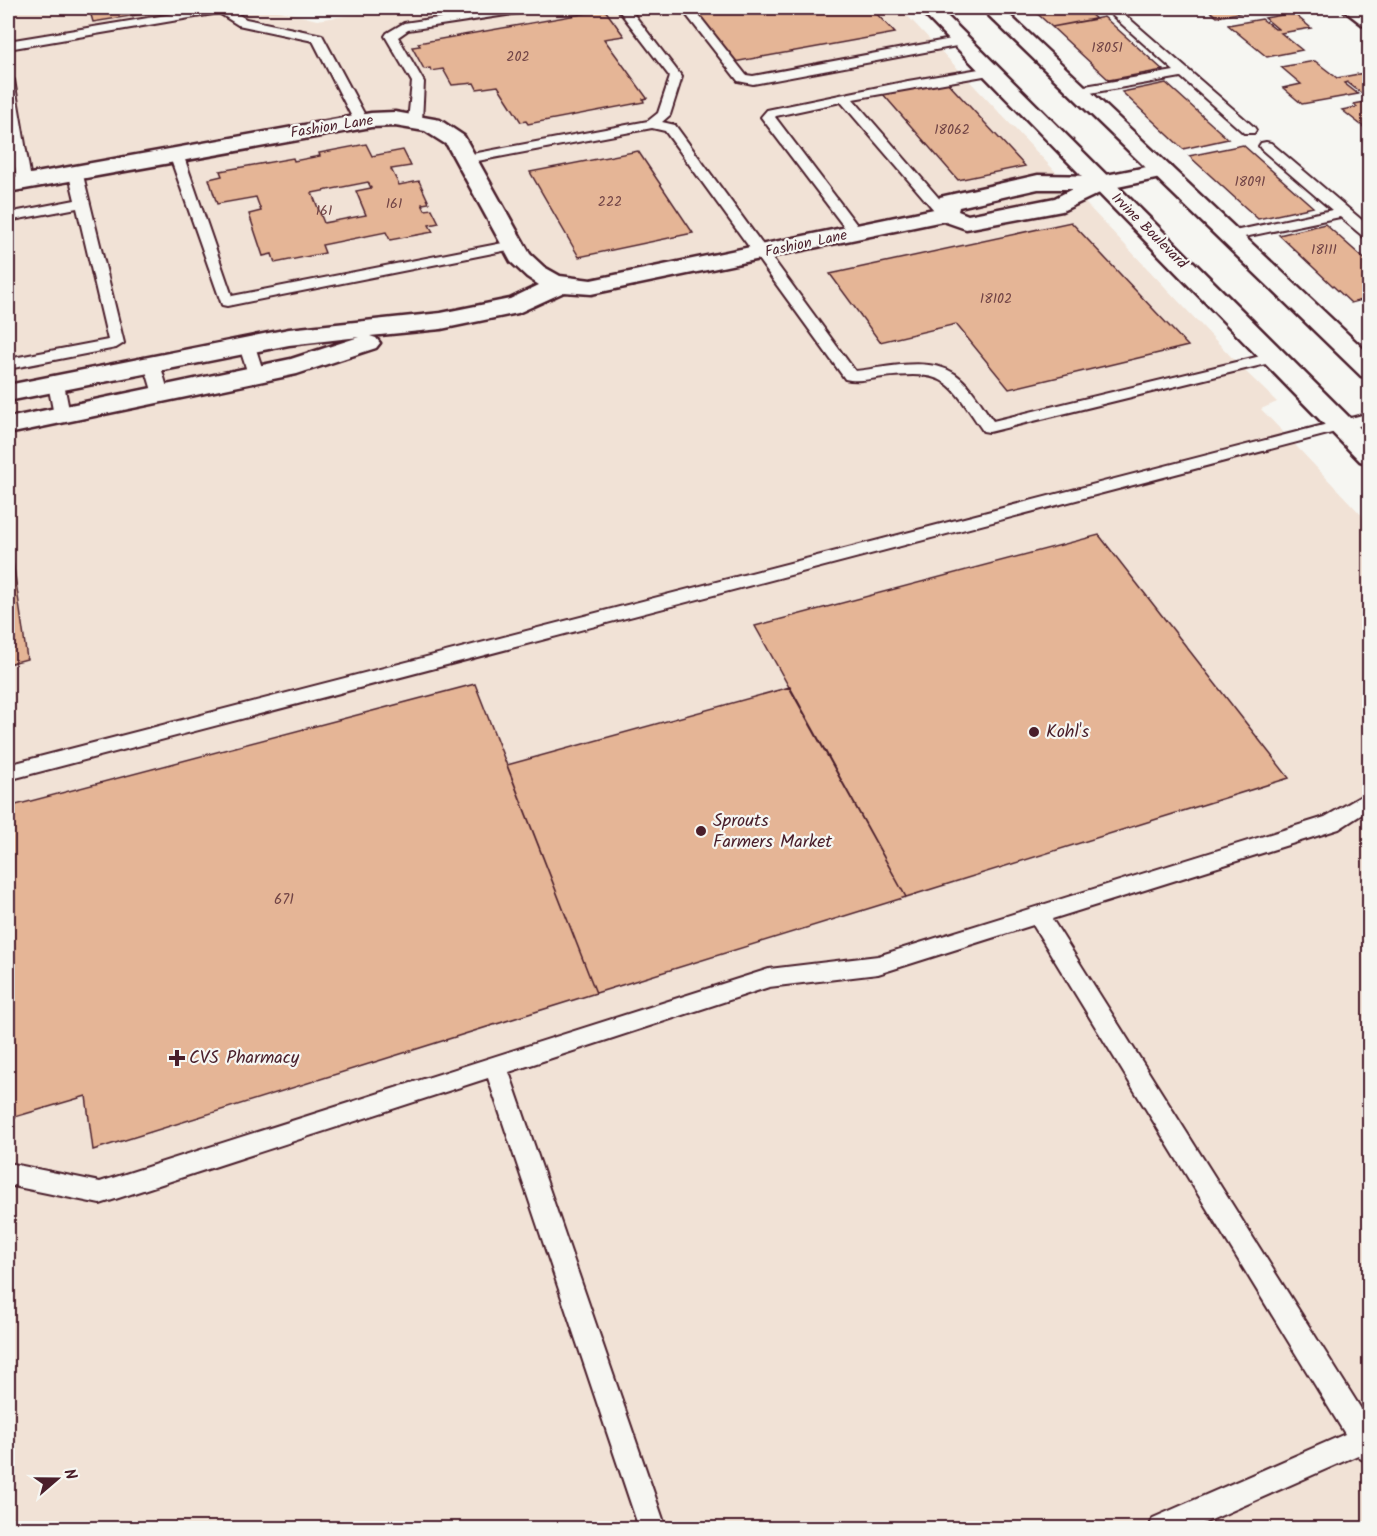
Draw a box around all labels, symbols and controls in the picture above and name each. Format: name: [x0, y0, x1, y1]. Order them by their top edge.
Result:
house number: 18051: [1091, 37, 1123, 59]
house number: 202: [506, 46, 530, 68]
street label: Fashion Lane: [289, 109, 375, 145]
house number: 18062: [934, 119, 970, 141]
house number: 18091: [1234, 171, 1266, 193]
street label: Irvine Boulevard: [1105, 187, 1193, 275]
house number: 222: [598, 191, 622, 213]
house number: 161: [386, 193, 402, 215]
house number: 161: [316, 200, 332, 222]
street label: Fashion Lane: [763, 224, 850, 264]
house number: 18111: [1311, 239, 1337, 261]
house number: 18102: [980, 288, 1012, 310]
place label: Kohl's: [1046, 718, 1089, 747]
marker: Kohl's: [1027, 725, 1041, 739]
place label: Sprouts Farmers Market: [713, 807, 833, 857]
marker: Sprouts Farmers Market: [694, 824, 708, 838]
house number: 671: [274, 888, 294, 912]
place label: CVS Pharmacy: [189, 1044, 300, 1073]
marker: CVS Pharmacy: [170, 1051, 184, 1065]
north arrow: [27, 1449, 87, 1509]
text: N: [56, 1465, 83, 1483]

